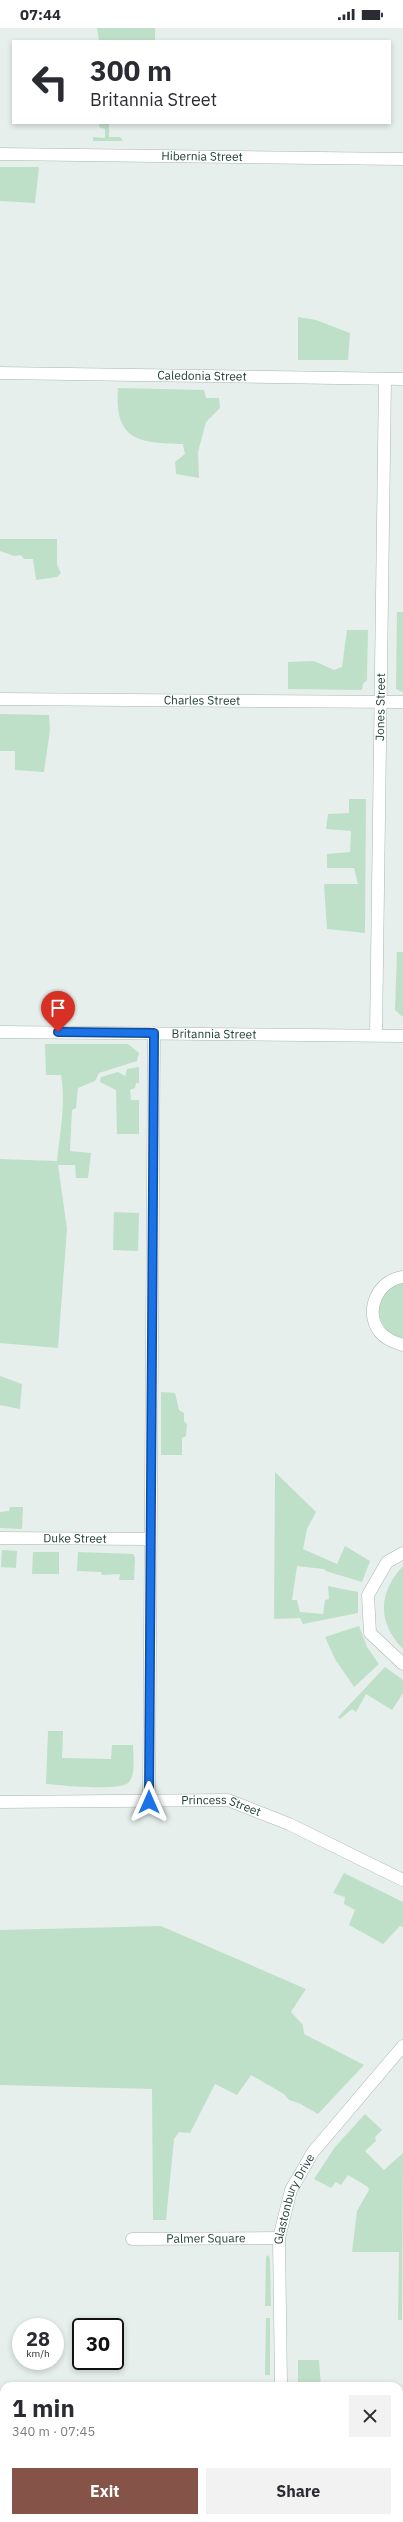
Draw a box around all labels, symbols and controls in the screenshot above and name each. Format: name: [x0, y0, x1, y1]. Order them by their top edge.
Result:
text: 07:44: [20, 5, 61, 24]
text: 300 m: [90, 52, 172, 89]
icon: left: [24, 56, 76, 108]
text: Britannia Street: [90, 88, 217, 111]
street label: Hibernia Street: [161, 148, 243, 164]
street label: Caledonia Street: [157, 367, 247, 384]
street label: Jones Street: [372, 673, 388, 741]
street label: Charles Street: [164, 692, 240, 708]
pin: [41, 991, 75, 1032]
icon: arrive: [47, 997, 69, 1019]
street label: Britannia Street: [172, 1026, 256, 1042]
street label: Duke Street: [43, 1530, 107, 1546]
position arrow: [128, 1781, 170, 1823]
street label: Princess Street: [181, 1792, 263, 1819]
street label: Glastonbury Drive: [271, 2150, 318, 2244]
street label: Palmer Square: [166, 2230, 246, 2246]
speed limit sign: 30: [72, 2318, 124, 2370]
text: 28: [26, 2325, 50, 2352]
text: km/h: [26, 2347, 50, 2360]
text: 1 min: [12, 2392, 75, 2424]
button: close: [349, 2395, 391, 2437]
text: 340 m · 07:45: [12, 2423, 95, 2440]
button: Exit: [12, 2468, 198, 2514]
button: Share: [206, 2468, 391, 2514]

